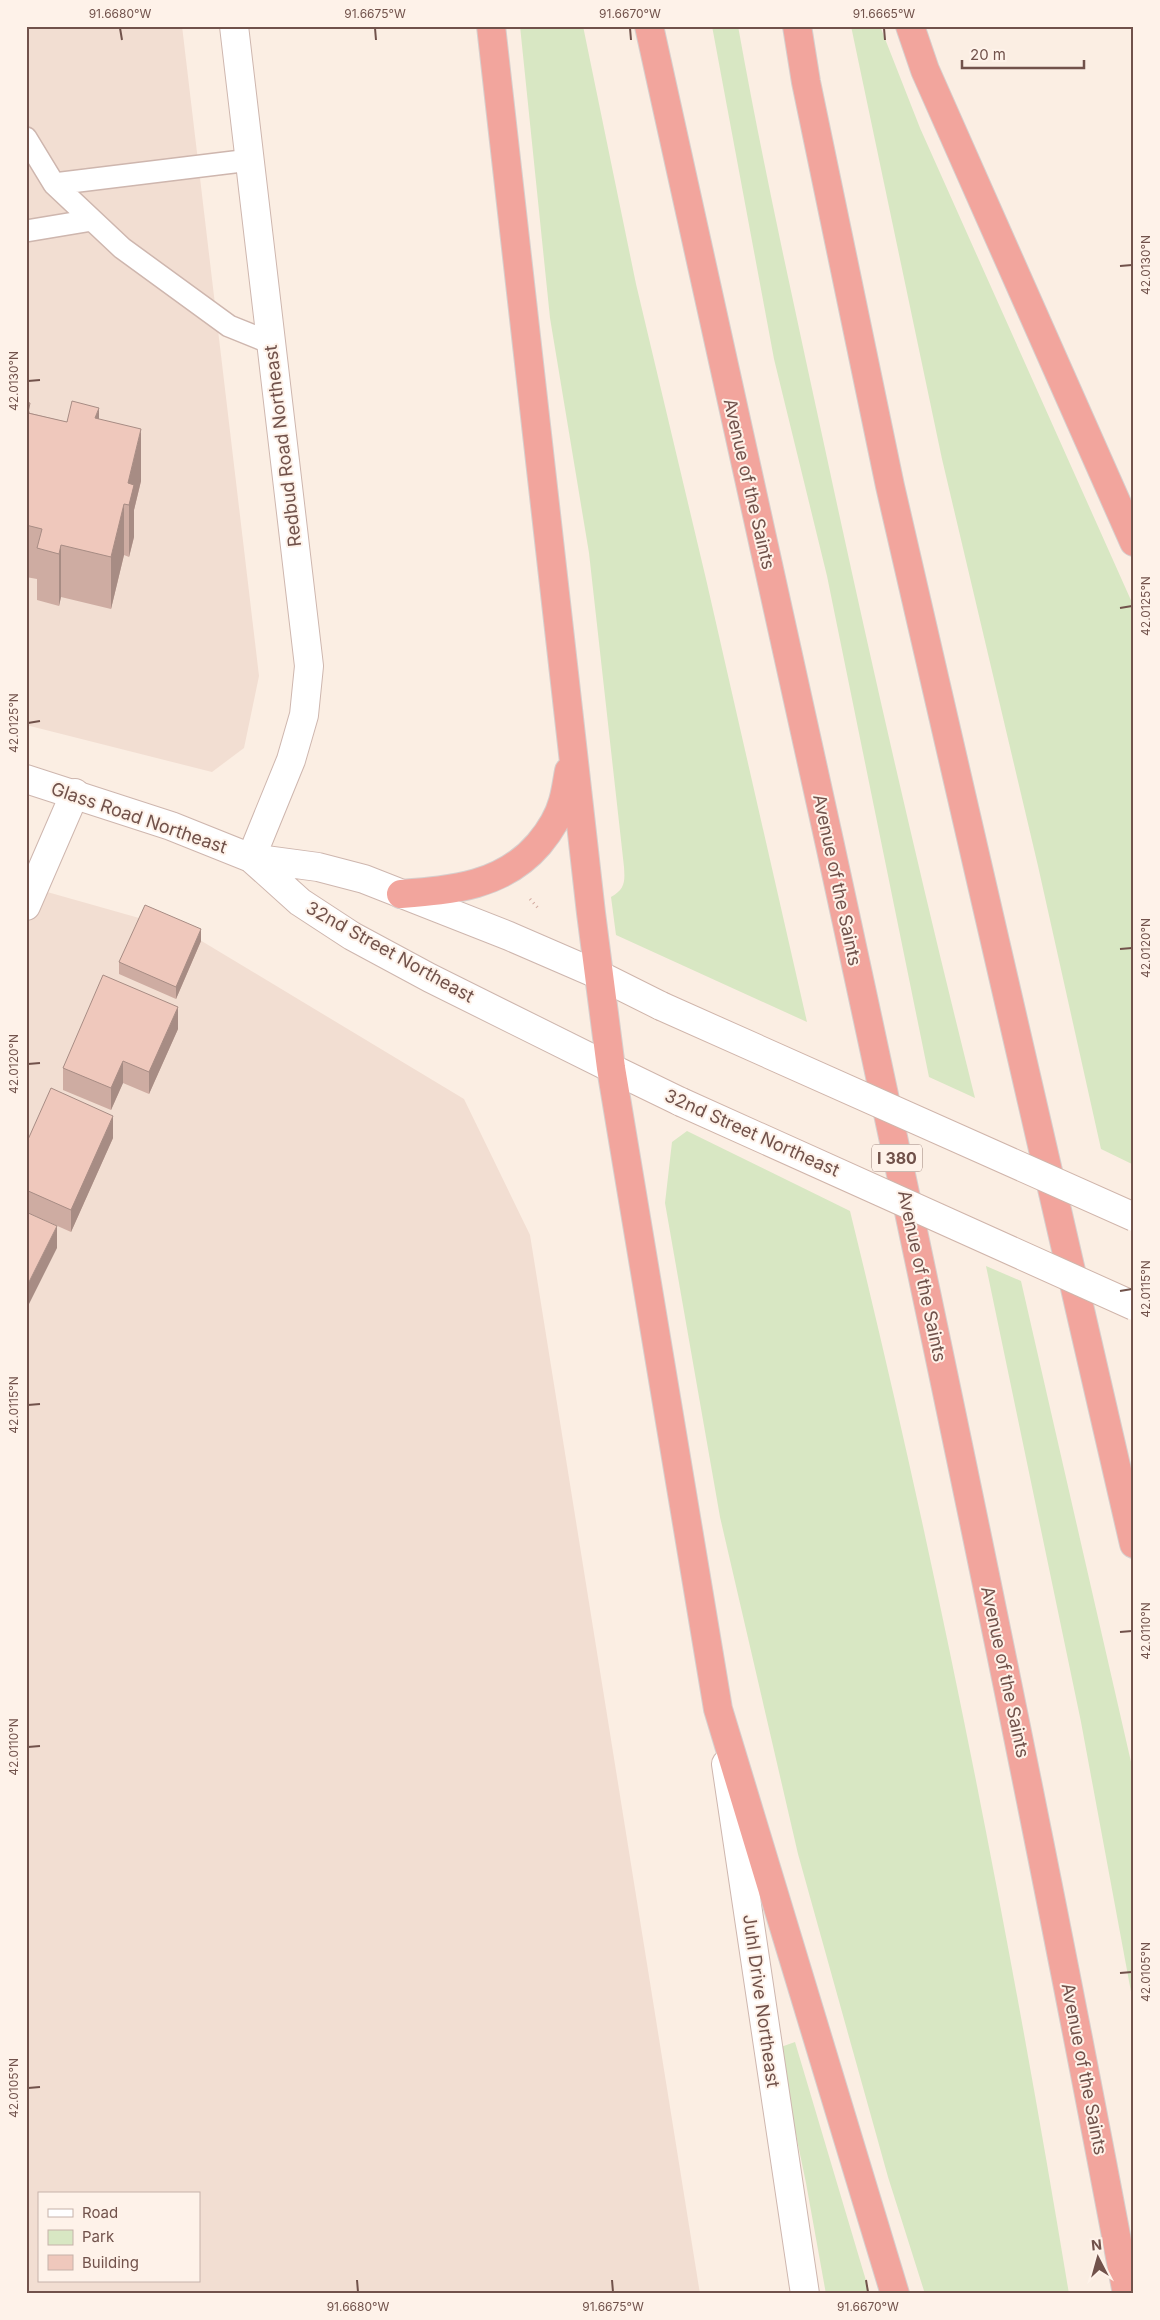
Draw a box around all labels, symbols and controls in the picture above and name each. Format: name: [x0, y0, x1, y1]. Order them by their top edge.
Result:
text: 91.6680°W: [89, 6, 151, 21]
text: 91.6675°W: [344, 6, 406, 21]
text: 91.6670°W: [599, 6, 661, 21]
text: 91.6665°W: [853, 6, 915, 21]
scale bar: [962, 38, 1085, 70]
text: 20 m: [970, 45, 1006, 64]
text: 42.0130°N: [1138, 235, 1153, 295]
street label: Redbud Road Northeast: [260, 344, 305, 548]
text: 42.0130°N: [6, 351, 21, 411]
street label: Avenue of the Saints: [720, 396, 779, 571]
text: 42.0125°N: [1138, 576, 1153, 636]
text: 42.0125°N: [6, 693, 21, 753]
street label: Glass Road Northeast: [48, 778, 230, 858]
street label: Avenue of the Saints: [809, 792, 866, 968]
street label: 32nd Street Northeast: [303, 897, 478, 1007]
text: 42.0120°N: [1138, 918, 1153, 978]
text: 42.0120°N: [6, 1034, 21, 1094]
street label: 32nd Street Northeast: [662, 1085, 843, 1181]
road number: I 380: [872, 1144, 922, 1172]
street label: Avenue of the Saints: [894, 1188, 951, 1364]
text: 42.0115°N: [1138, 1260, 1153, 1318]
text: 42.0115°N: [6, 1376, 21, 1434]
street label: Avenue of the Saints: [977, 1584, 1034, 1760]
text: 42.0110°N: [1138, 1602, 1153, 1660]
text: 42.0110°N: [6, 1718, 21, 1776]
street label: Juhl Drive Northeast: [739, 1913, 784, 2089]
text: 42.0105°N: [1138, 1942, 1153, 2002]
street label: Avenue of the Saints: [1058, 1981, 1111, 2157]
text: 42.0105°N: [6, 2058, 21, 2118]
legend: [38, 2192, 200, 2282]
text: Road: [82, 2203, 118, 2222]
text: Park: [82, 2227, 115, 2246]
north arrow: [1072, 2232, 1122, 2282]
text: N: [1090, 2236, 1103, 2254]
text: Building: [82, 2253, 139, 2272]
text: 91.6680°W: [327, 2299, 389, 2314]
text: 91.6675°W: [582, 2299, 644, 2314]
text: 91.6670°W: [837, 2299, 899, 2314]

